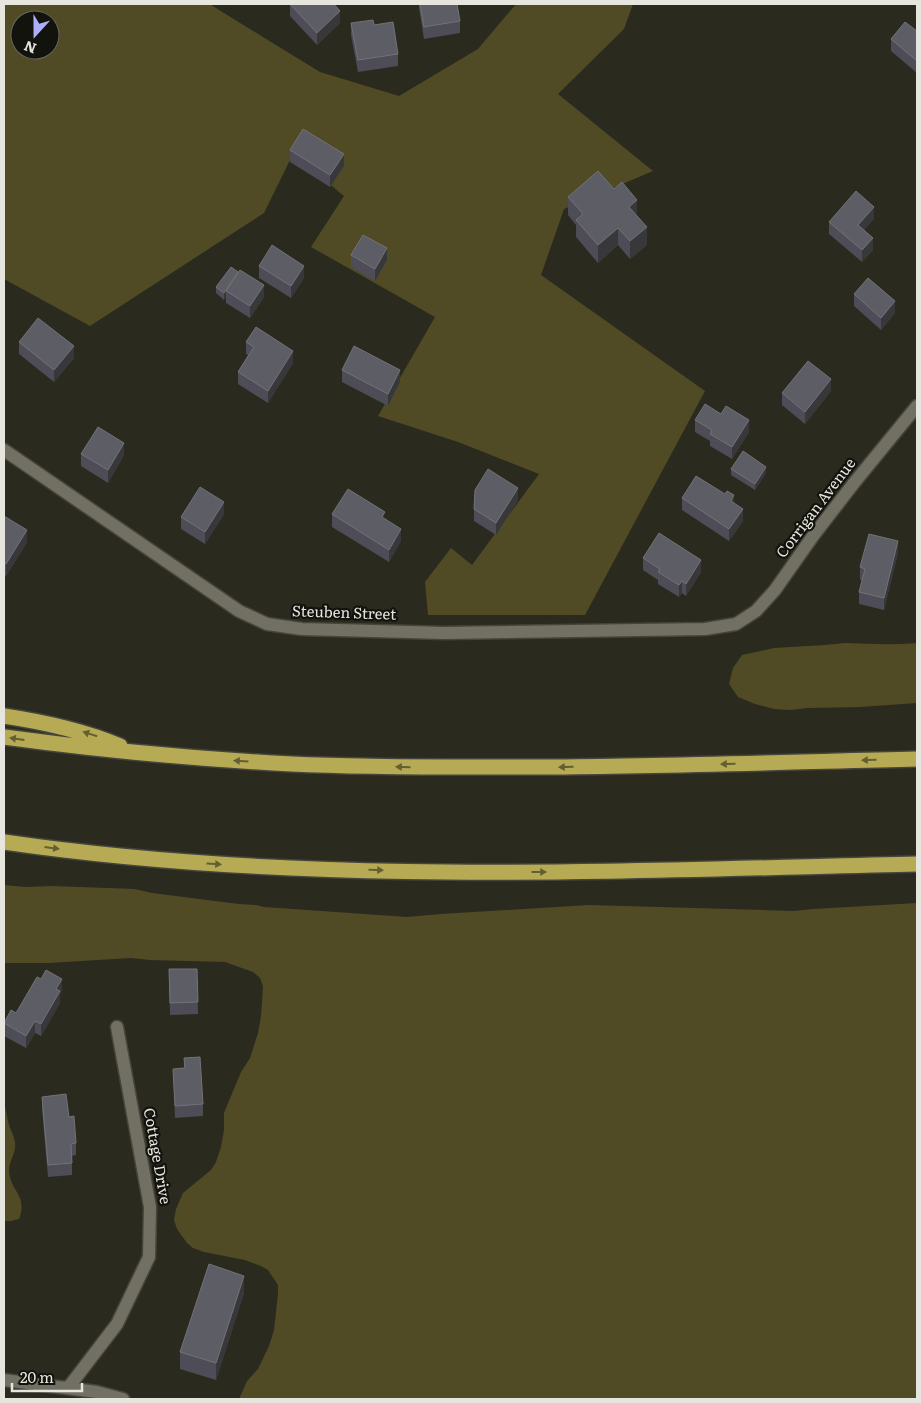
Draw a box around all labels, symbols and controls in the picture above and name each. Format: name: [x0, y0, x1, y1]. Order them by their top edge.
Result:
north arrow: [10, 10, 60, 60]
text: N: [21, 37, 39, 60]
street label: Corrigan Avenue: [769, 452, 860, 562]
street label: Steuben Street: [292, 598, 397, 625]
one-way arrow: [83, 730, 98, 737]
one-way arrow: [9, 735, 25, 743]
one-way arrow: [233, 756, 249, 764]
one-way arrow: [860, 757, 876, 765]
one-way arrow: [720, 760, 736, 768]
one-way arrow: [395, 763, 411, 771]
one-way arrow: [557, 763, 573, 771]
one-way arrow: [44, 844, 60, 852]
one-way arrow: [206, 860, 222, 868]
one-way arrow: [368, 867, 384, 875]
one-way arrow: [531, 868, 547, 876]
street label: Cottage Drive: [139, 1106, 178, 1206]
scale bar: [12, 1360, 82, 1392]
text: 20 m: [20, 1365, 54, 1388]

